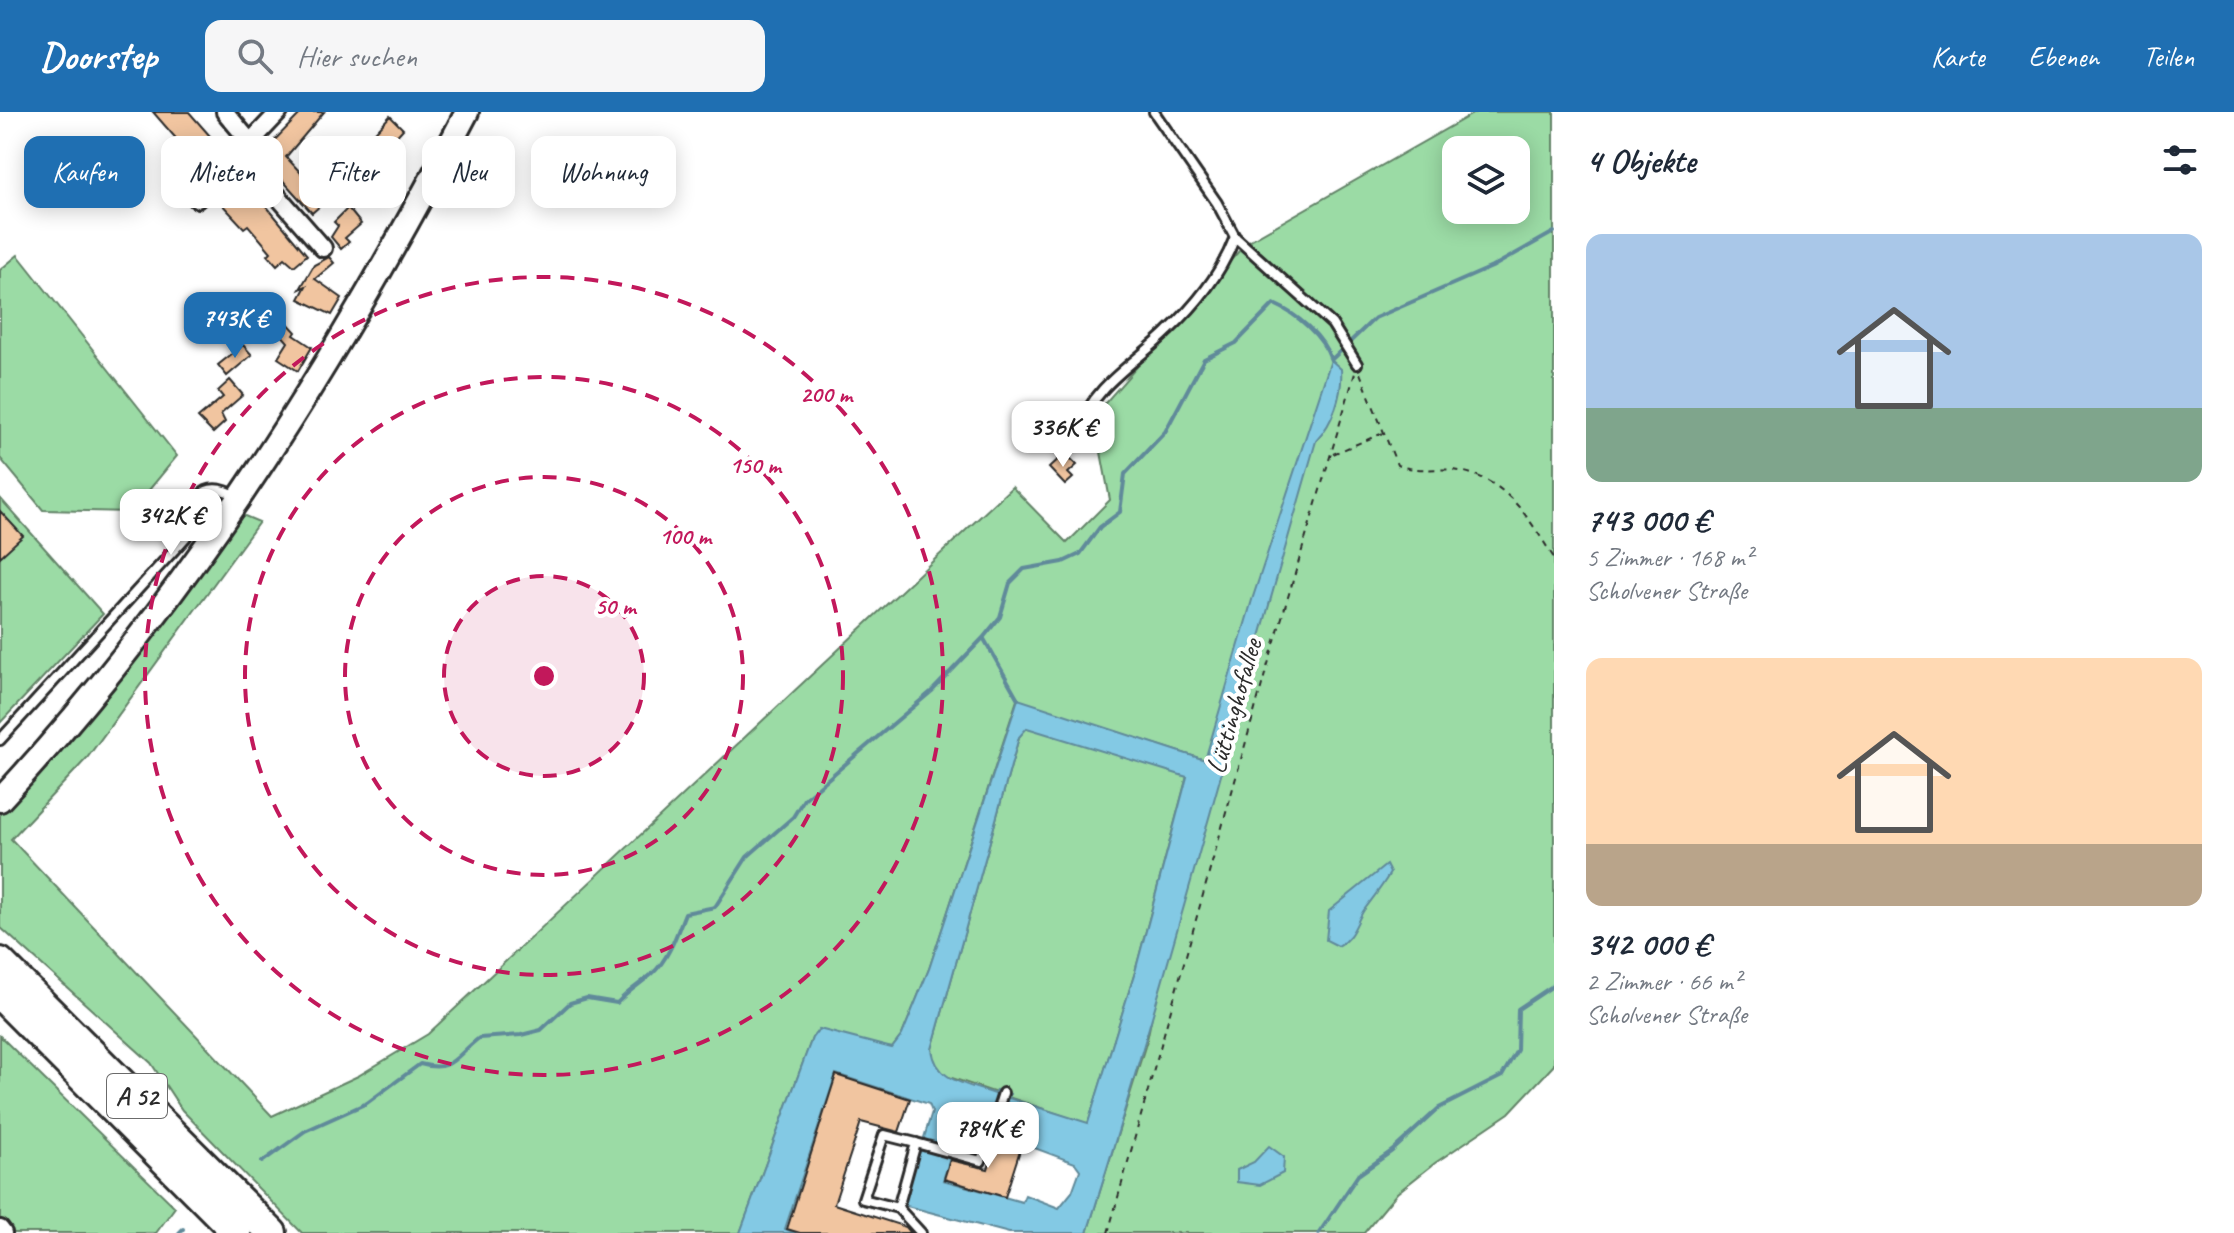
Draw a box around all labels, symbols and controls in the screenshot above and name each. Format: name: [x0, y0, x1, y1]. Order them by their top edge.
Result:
search box: [205, 20, 765, 92]
text: Doorstep: [40, 33, 157, 80]
icon: search: [233, 34, 277, 78]
text: Hier suchen: [297, 37, 417, 75]
text: Karte: [1931, 39, 1985, 74]
text: Ebenen: [2029, 39, 2099, 74]
text: Teilen: [2143, 39, 2194, 74]
chip: Kaufen: [24, 136, 145, 208]
chip: Mieten: [161, 136, 283, 208]
chip: Filter: [299, 136, 406, 208]
chip: Neu: [422, 136, 515, 208]
chip: Wohnung: [531, 136, 676, 208]
map controls: [1442, 136, 1530, 224]
button: layers: [1442, 136, 1530, 224]
icon: filters: [2158, 138, 2202, 182]
text: 4 Objekte: [1586, 139, 1696, 182]
icon: home: [1822, 286, 1966, 430]
pin: 743K €: [170, 292, 300, 360]
text: 743K €: [202, 301, 268, 334]
text: 200 m: [800, 379, 854, 409]
pin: 336K €: [998, 401, 1128, 469]
text: 336K €: [1030, 410, 1096, 443]
text: 150 m: [729, 450, 783, 480]
pin: 342K €: [106, 489, 236, 557]
text: 342K €: [138, 498, 204, 531]
text: 743 000 €: [1586, 498, 1709, 541]
text: 100 m: [659, 521, 713, 551]
text: 5 Zimmer · 168 m²: [1586, 541, 1752, 574]
text: Scholvener Straße: [1586, 574, 1747, 607]
text: 50 m: [595, 591, 638, 621]
street label: Lüttinghofallee: [1198, 633, 1270, 778]
centre of rings: [530, 662, 558, 690]
icon: home: [1822, 710, 1966, 854]
text: 342 000 €: [1586, 922, 1710, 965]
text: 2 Zimmer · 66 m²: [1586, 965, 1741, 998]
text: Scholvener Straße: [1586, 998, 1747, 1031]
road number: A 52: [107, 1074, 167, 1118]
pin: 784K €: [923, 1102, 1053, 1170]
text: 784K €: [955, 1111, 1021, 1144]

